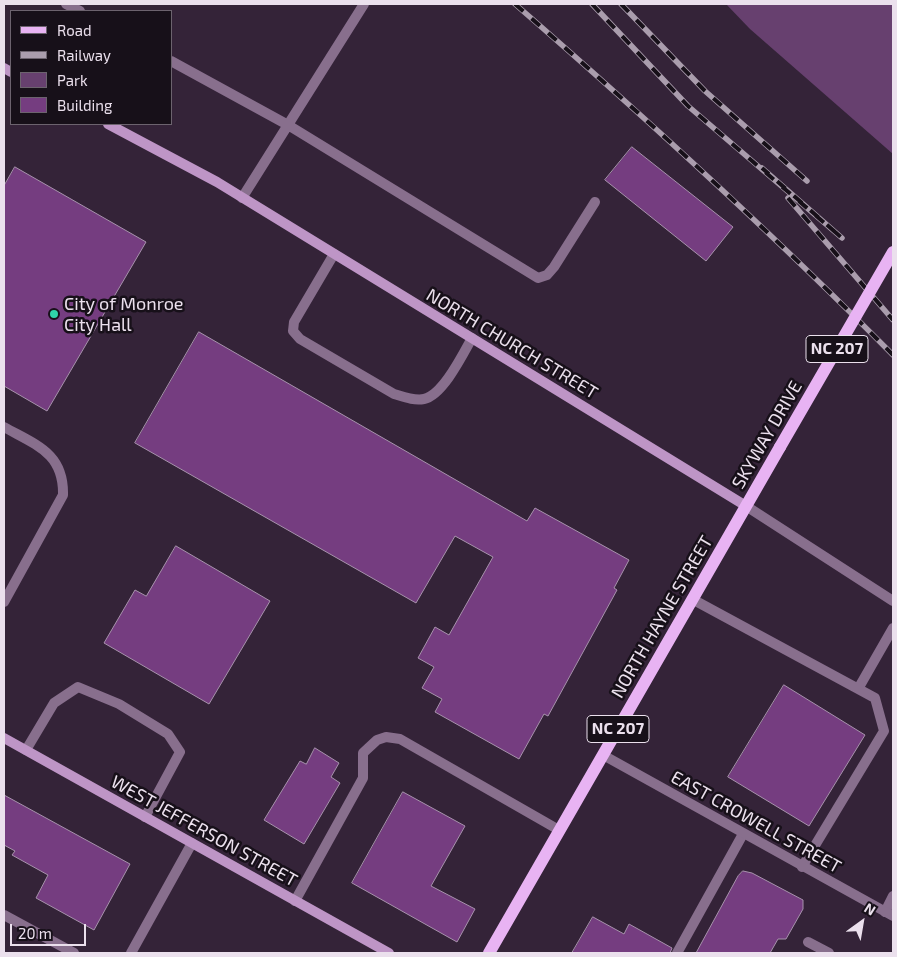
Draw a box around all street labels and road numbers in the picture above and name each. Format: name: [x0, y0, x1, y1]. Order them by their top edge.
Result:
street label: NORTH CHURCH STREET: [422, 284, 602, 404]
road number: NC 207: [806, 336, 868, 362]
street label: SKYWAY DRIVE: [727, 377, 807, 493]
street label: NORTH HAYNE STREET: [607, 532, 717, 702]
road number: NC 207: [587, 716, 649, 742]
street label: EAST CROWELL STREET: [667, 766, 845, 878]
street label: WEST JEFFERSON STREET: [107, 771, 301, 891]

